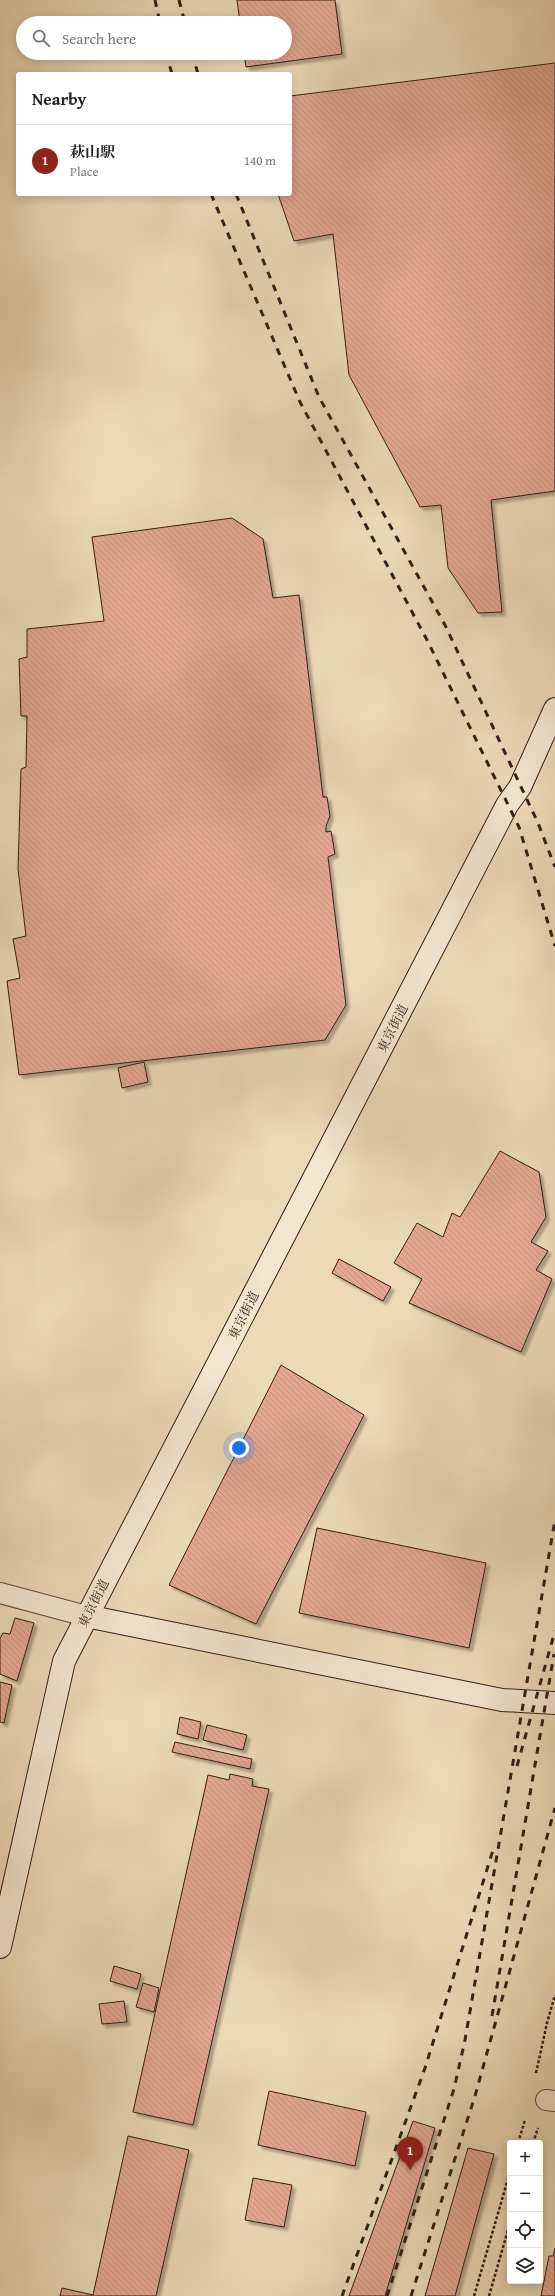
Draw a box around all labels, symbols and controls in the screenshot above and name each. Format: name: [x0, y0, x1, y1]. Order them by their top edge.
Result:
search box: [16, 16, 292, 60]
icon: search: [30, 27, 52, 49]
text: Search here: [62, 28, 136, 49]
text: Nearby: [32, 86, 86, 111]
text: 萩山駅: [70, 141, 115, 162]
text: 1: [42, 151, 48, 170]
text: 140 m: [244, 151, 276, 170]
text: Place: [70, 162, 99, 181]
street label: 東京街道: [372, 1001, 413, 1056]
street label: 東京街道: [223, 1288, 264, 1343]
your location: [229, 1438, 249, 1458]
street label: 東京街道: [73, 1576, 114, 1631]
pin: 1: [397, 2137, 423, 2170]
map controls: [507, 2140, 543, 2284]
button: +: [507, 2140, 543, 2176]
button: −: [507, 2176, 543, 2212]
button: locate: [507, 2212, 543, 2248]
button: layers: [507, 2248, 543, 2284]

